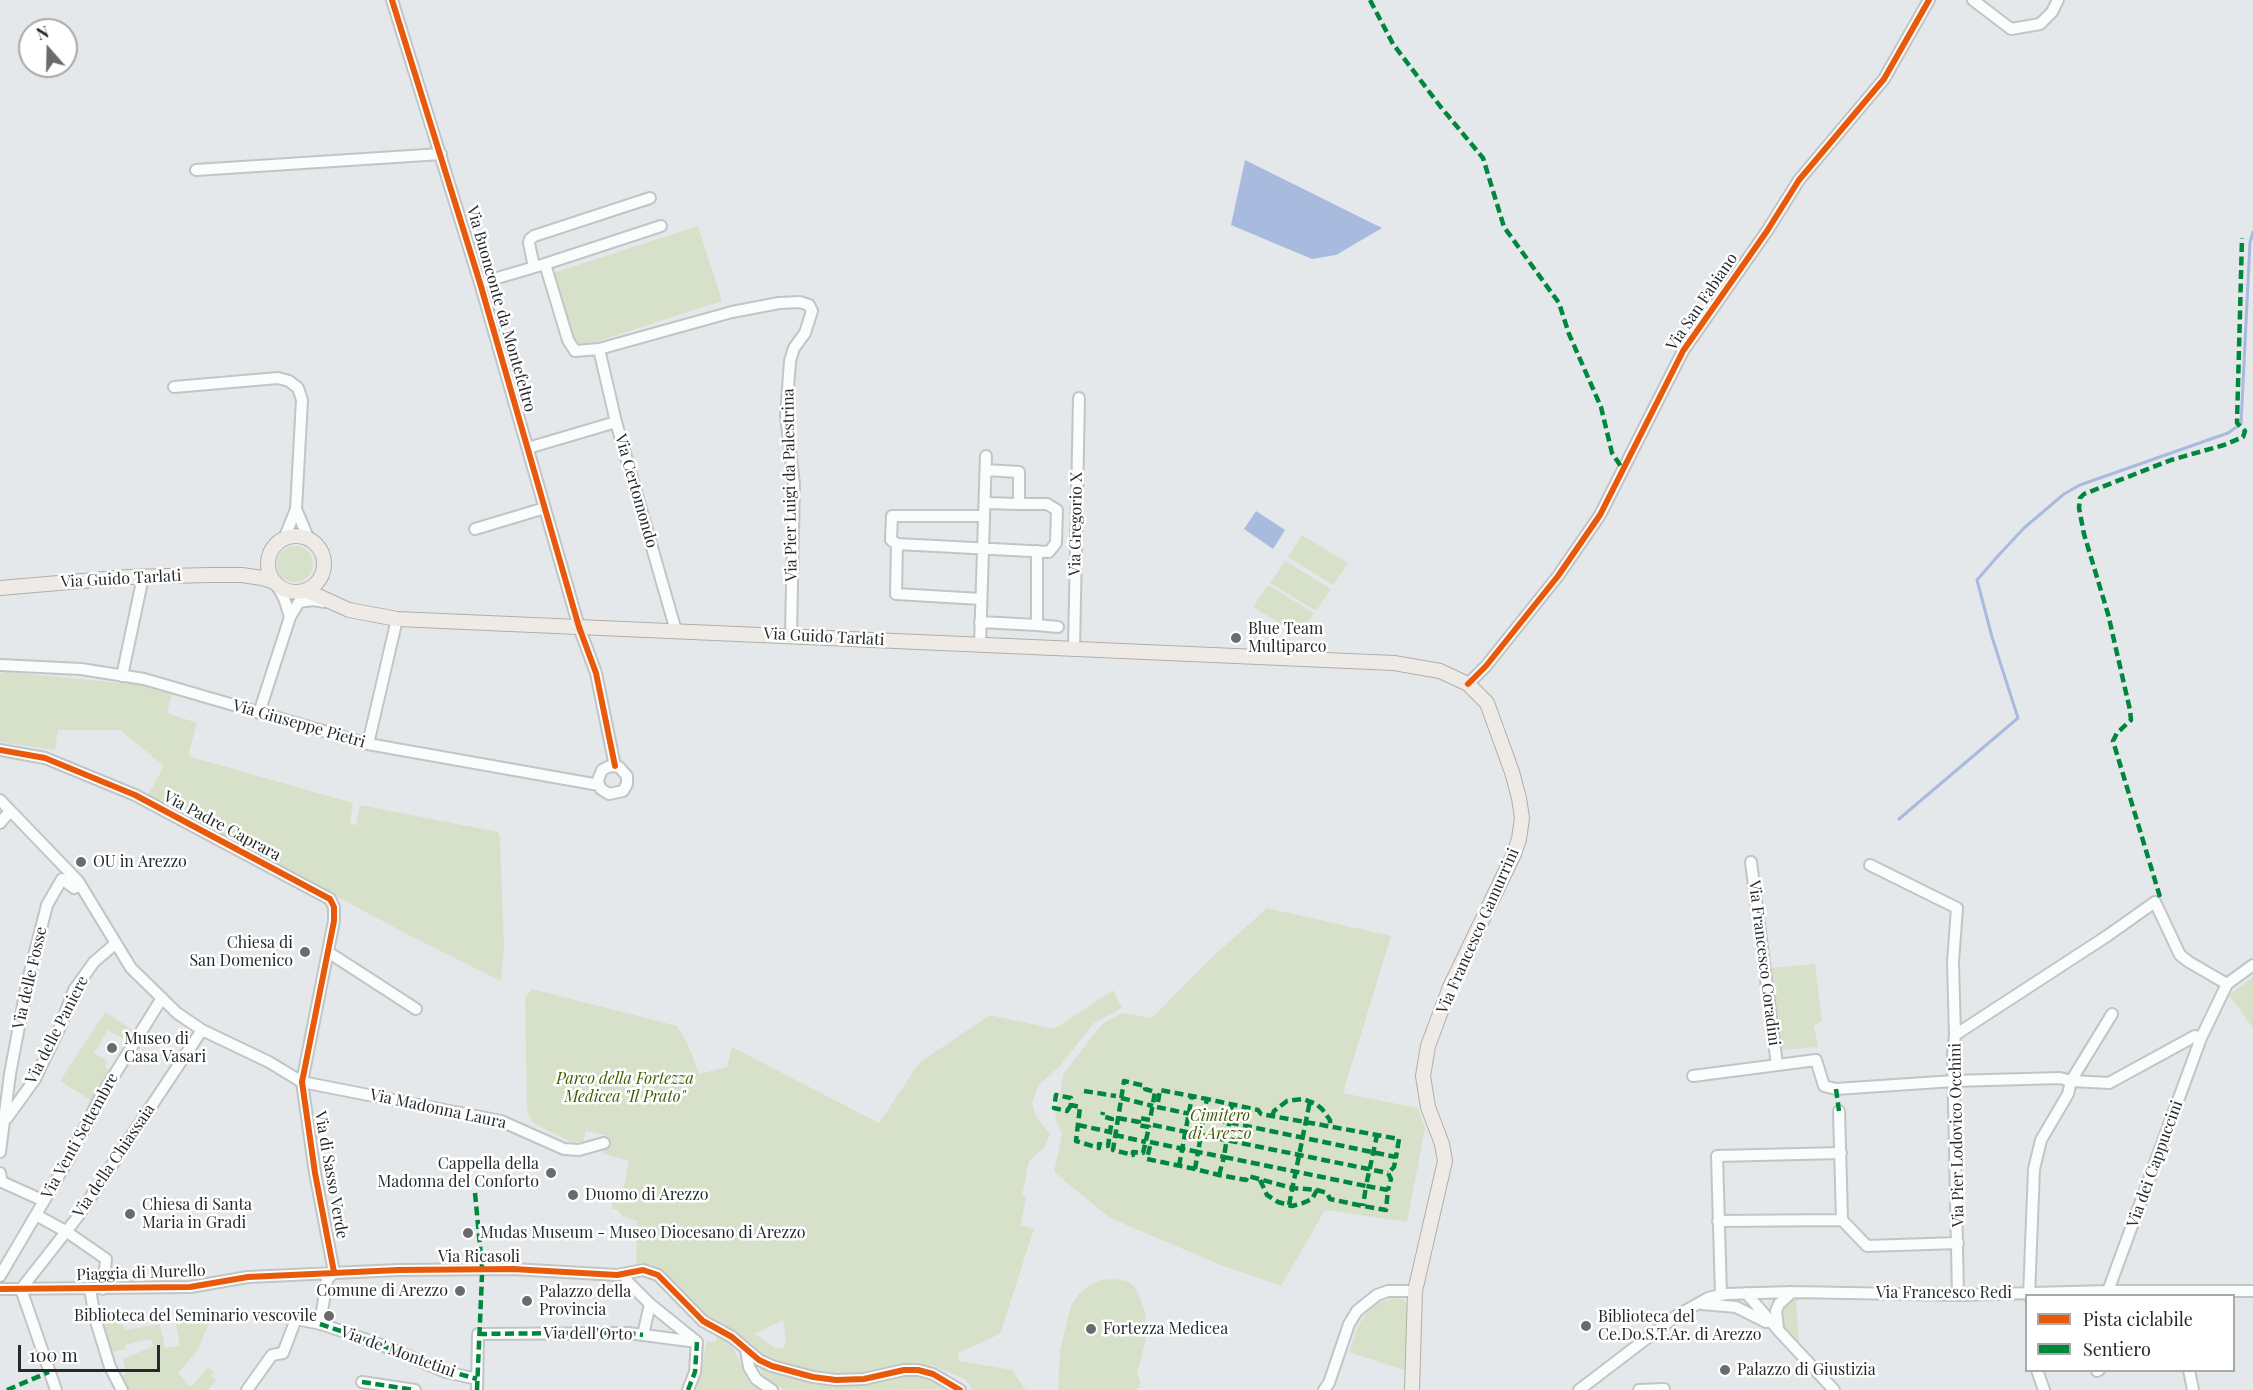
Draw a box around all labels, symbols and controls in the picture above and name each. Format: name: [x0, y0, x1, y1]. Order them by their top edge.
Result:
north arrow: [18, 18, 78, 78]
text: N: [33, 21, 51, 44]
street label: Via Buonconte da Montefeltro: [462, 204, 540, 414]
street label: Via San Fabiano: [1662, 250, 1742, 354]
street label: Via Pier Luigi da Palestrina: [779, 388, 801, 582]
street label: Via Certomondo: [611, 432, 661, 550]
street label: Via Gregorio X: [1065, 472, 1087, 576]
street label: Via Guido Tarlati: [60, 566, 182, 592]
place label: Blue Team Multiparco: [1248, 619, 1327, 657]
street label: Via Guido Tarlati: [763, 624, 885, 650]
marker: Blue Team Multiparco: [1229, 631, 1243, 645]
street label: Via Giuseppe Pietri: [230, 696, 368, 752]
street label: Via Padre Caprara: [160, 787, 284, 865]
street label: Via Francesco Gamurrini: [1433, 845, 1523, 1017]
place label: OU in Arezzo: [93, 852, 187, 872]
marker: OU in Arezzo: [74, 855, 88, 869]
street label: Via Francesco Coradini: [1744, 879, 1784, 1047]
street label: Via delle Fosse: [9, 925, 51, 1031]
place label: Chiesa di San Domenico: [189, 933, 293, 971]
marker: Chiesa di San Domenico: [298, 945, 312, 959]
street label: Via delle Paniere: [21, 973, 93, 1087]
place label: Museo di Casa Vasari: [124, 1029, 206, 1067]
marker: Museo di Casa Vasari: [105, 1041, 119, 1055]
street label: Via Pier Lodovico Occhini: [1946, 1043, 1968, 1227]
park label: Parco della Fortezza Medicea "Il Prato": [556, 1069, 694, 1107]
street label: Via Venti Settembre: [37, 1070, 123, 1202]
street label: Via Madonna Laura: [368, 1085, 508, 1133]
street label: Via dei Cappuccini: [2123, 1098, 2187, 1230]
street label: Via della Chiassaia: [69, 1101, 159, 1221]
park label: Cimitero di Arezzo: [1188, 1106, 1252, 1144]
street label: Via di Sasso Verde: [310, 1110, 352, 1240]
place label: Cappella della Madonna del Conforto: [377, 1154, 539, 1192]
marker: Cappella della Madonna del Conforto: [544, 1166, 558, 1180]
place label: Duomo di Arezzo: [585, 1185, 709, 1205]
marker: Duomo di Arezzo: [566, 1188, 580, 1202]
place label: Chiesa di Santa Maria in Gradi: [142, 1195, 252, 1233]
marker: Chiesa di Santa Maria in Gradi: [123, 1207, 137, 1221]
place label: Mudas Museum - Museo Diocesano di Arezzo: [480, 1223, 806, 1243]
marker: Mudas Museum - Museo Diocesano di Arezzo: [461, 1226, 475, 1240]
street label: Via Ricasoli: [438, 1247, 520, 1267]
street label: Piaggia di Murello: [76, 1261, 206, 1285]
place label: Comune di Arezzo: [316, 1281, 448, 1301]
place label: Palazzo della Provincia: [539, 1282, 631, 1320]
street label: Via Francesco Redi: [1876, 1283, 2012, 1303]
marker: Comune di Arezzo: [453, 1284, 467, 1298]
marker: Palazzo della Provincia: [520, 1294, 534, 1308]
legend: [2025, 1294, 2235, 1372]
place label: Biblioteca del Seminario vescovile: [74, 1306, 317, 1326]
place label: Biblioteca del Ce.Do.S.T.Ar. di Arezzo: [1598, 1307, 1762, 1345]
text: Pista ciclabile: [2083, 1307, 2193, 1331]
marker: Biblioteca del Seminario vescovile: [322, 1309, 336, 1323]
place label: Fortezza Medicea: [1103, 1319, 1228, 1339]
marker: Biblioteca del Ce.Do.S.T.Ar. di Arezzo: [1579, 1319, 1593, 1333]
street label: Via de' Montetini: [338, 1322, 458, 1382]
marker: Fortezza Medicea: [1084, 1322, 1098, 1336]
street label: Via dell'Orto: [543, 1324, 633, 1344]
scale bar: [21, 1333, 164, 1371]
text: Sentiero: [2083, 1337, 2151, 1361]
text: 100 m: [29, 1343, 78, 1367]
place label: Palazzo di Giustizia: [1737, 1360, 1876, 1380]
marker: Palazzo di Giustizia: [1718, 1363, 1732, 1377]

